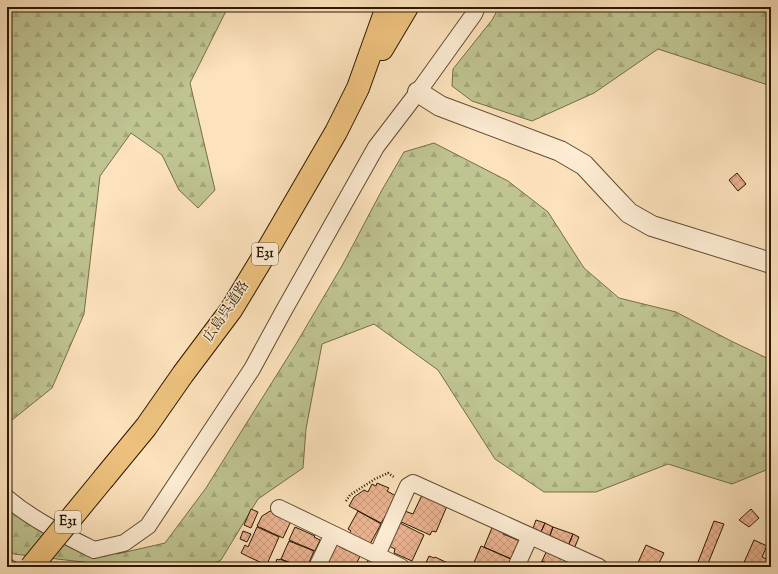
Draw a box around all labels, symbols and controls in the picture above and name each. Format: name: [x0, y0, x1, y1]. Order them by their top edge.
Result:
road number: E31: [252, 243, 278, 265]
street label: 広島呉道路: [199, 277, 255, 347]
road number: E31: [55, 511, 81, 533]

